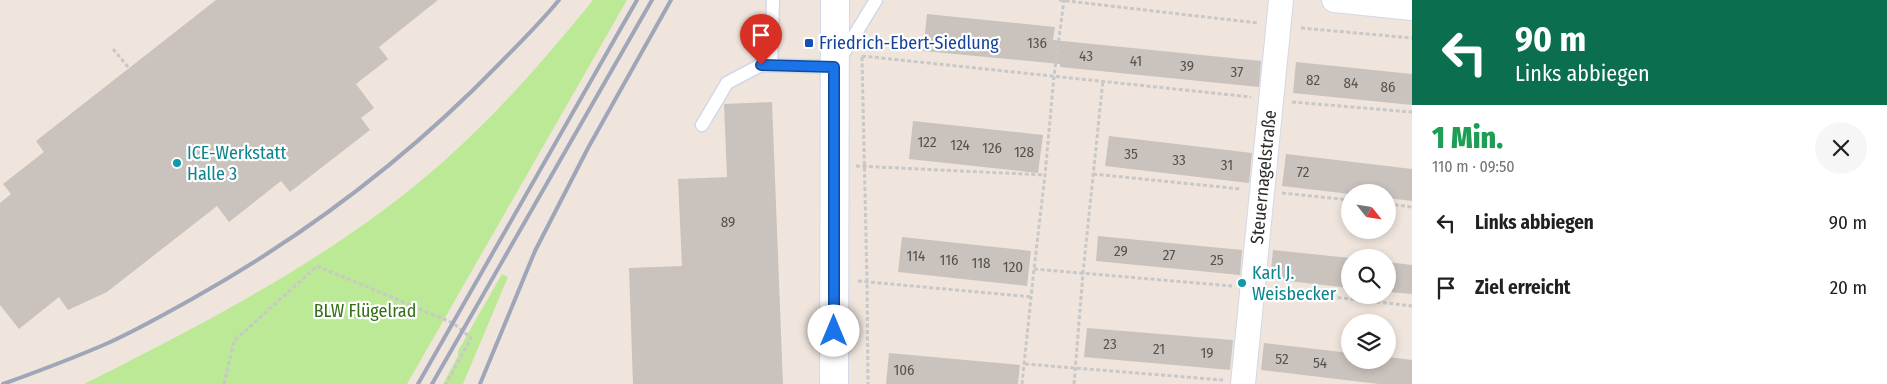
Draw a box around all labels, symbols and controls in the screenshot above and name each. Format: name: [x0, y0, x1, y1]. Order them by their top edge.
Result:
pin: [740, 14, 782, 65]
text: 90 m: [1515, 18, 1586, 60]
icon: left: [1432, 20, 1497, 85]
icon: arrive: [747, 21, 775, 49]
place label: Friedrich-Ebert-Siedlung: [819, 32, 999, 54]
house number: 136: [1027, 34, 1047, 52]
marker: Friedrich-Ebert-Siedlung: [803, 37, 815, 49]
house number: 43: [1079, 47, 1093, 65]
house number: 41: [1130, 52, 1142, 70]
house number: 39: [1180, 57, 1194, 75]
text: Links abbiegen: [1515, 60, 1650, 87]
house number: 37: [1231, 63, 1243, 81]
house number: 82: [1306, 71, 1320, 89]
house number: 84: [1344, 74, 1358, 92]
house number: 86: [1381, 78, 1395, 96]
street label: Steuernagelstraße: [1246, 109, 1281, 245]
text: 1 Min.: [1432, 120, 1503, 156]
button: close: [1815, 122, 1867, 174]
house number: 122: [917, 133, 937, 151]
house number: 124: [950, 136, 970, 154]
house number: 126: [982, 139, 1002, 157]
place label: ICE-Werkstatt Halle 3: [187, 142, 287, 185]
house number: 128: [1014, 143, 1034, 161]
house number: 35: [1124, 145, 1138, 163]
house number: 33: [1172, 151, 1186, 169]
house number: 31: [1221, 156, 1233, 174]
marker: ICE-Werkstatt Halle 3: [171, 157, 183, 169]
text: 110 m · 09:50: [1432, 157, 1515, 176]
house number: 72: [1297, 163, 1310, 181]
north arrow: [1341, 184, 1396, 239]
map controls: [1341, 184, 1396, 369]
icon: left: [1432, 209, 1460, 237]
text: Links abbiegen: [1475, 211, 1594, 234]
text: 90 m: [1829, 211, 1867, 234]
house number: 89: [721, 213, 735, 231]
house number: 29: [1114, 242, 1128, 260]
house number: 27: [1163, 246, 1175, 264]
house number: 114: [907, 247, 925, 265]
button: search: [1341, 249, 1396, 304]
house number: 116: [940, 251, 958, 269]
house number: 25: [1210, 251, 1224, 269]
house number: 118: [972, 254, 991, 272]
house number: 120: [1003, 258, 1023, 276]
place label: Karl J. Weisbecker: [1252, 262, 1337, 305]
icon: arrive: [1432, 274, 1460, 302]
text: Ziel erreicht: [1475, 276, 1571, 299]
text: 20 m: [1830, 276, 1867, 299]
marker: Karl J. Weisbecker: [1236, 277, 1248, 289]
park label: BLW Flügelrad: [314, 300, 416, 322]
position arrow: [807, 304, 859, 356]
button: layers: [1341, 314, 1396, 369]
house number: 23: [1103, 335, 1117, 353]
house number: 21: [1153, 340, 1165, 358]
house number: 19: [1200, 344, 1214, 362]
house number: 52: [1275, 350, 1289, 368]
house number: 54: [1313, 354, 1327, 372]
house number: 106: [893, 361, 915, 379]

